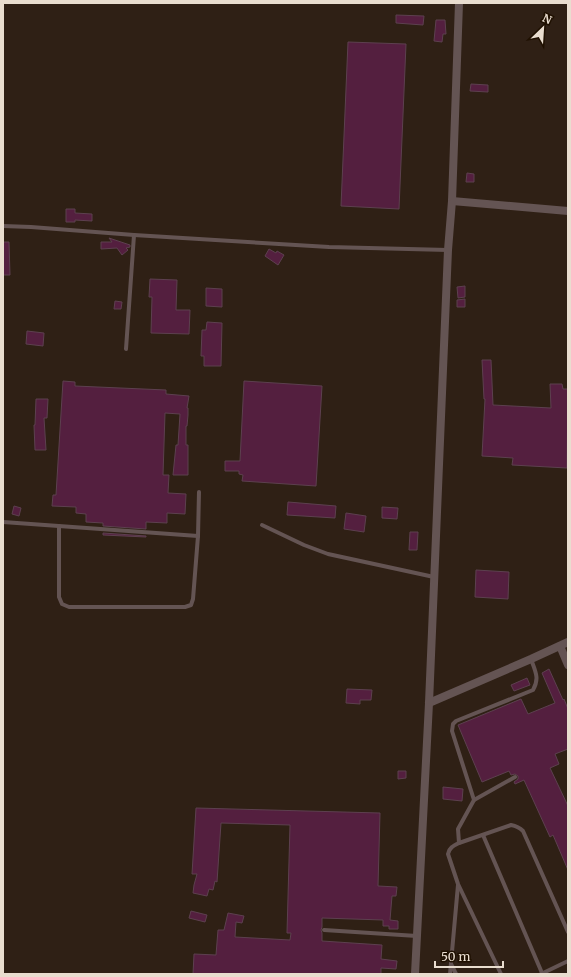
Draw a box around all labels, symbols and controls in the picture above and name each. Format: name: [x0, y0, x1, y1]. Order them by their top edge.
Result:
north arrow: [523, 8, 563, 48]
text: N: [540, 11, 554, 27]
scale bar: [435, 943, 503, 969]
text: 50 m: [441, 949, 470, 964]

